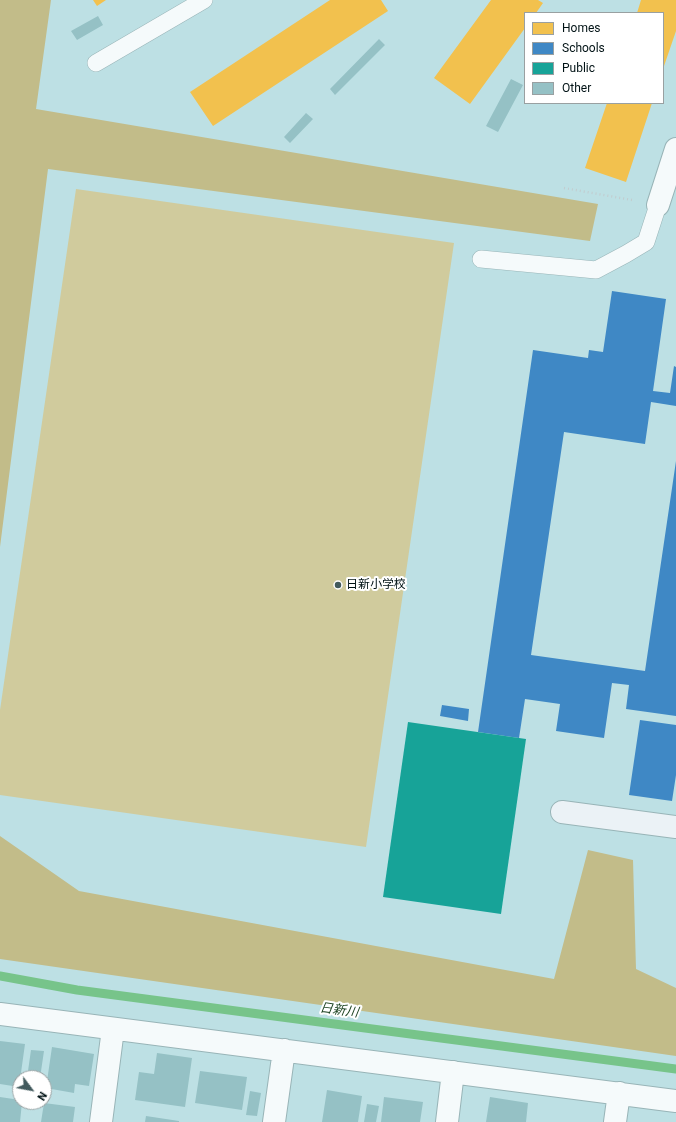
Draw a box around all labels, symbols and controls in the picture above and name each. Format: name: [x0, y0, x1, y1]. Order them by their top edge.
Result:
legend: [524, 12, 664, 104]
text: Homes: [562, 21, 600, 35]
text: Schools: [562, 41, 605, 55]
text: Public: [562, 61, 595, 75]
text: Other: [562, 81, 591, 95]
place label: 日新小学校: [346, 578, 406, 592]
marker: 日新小学校: [333, 580, 343, 590]
water label: 日新川: [319, 1001, 359, 1021]
north arrow: [12, 1070, 52, 1110]
text: N: [34, 1089, 49, 1103]

